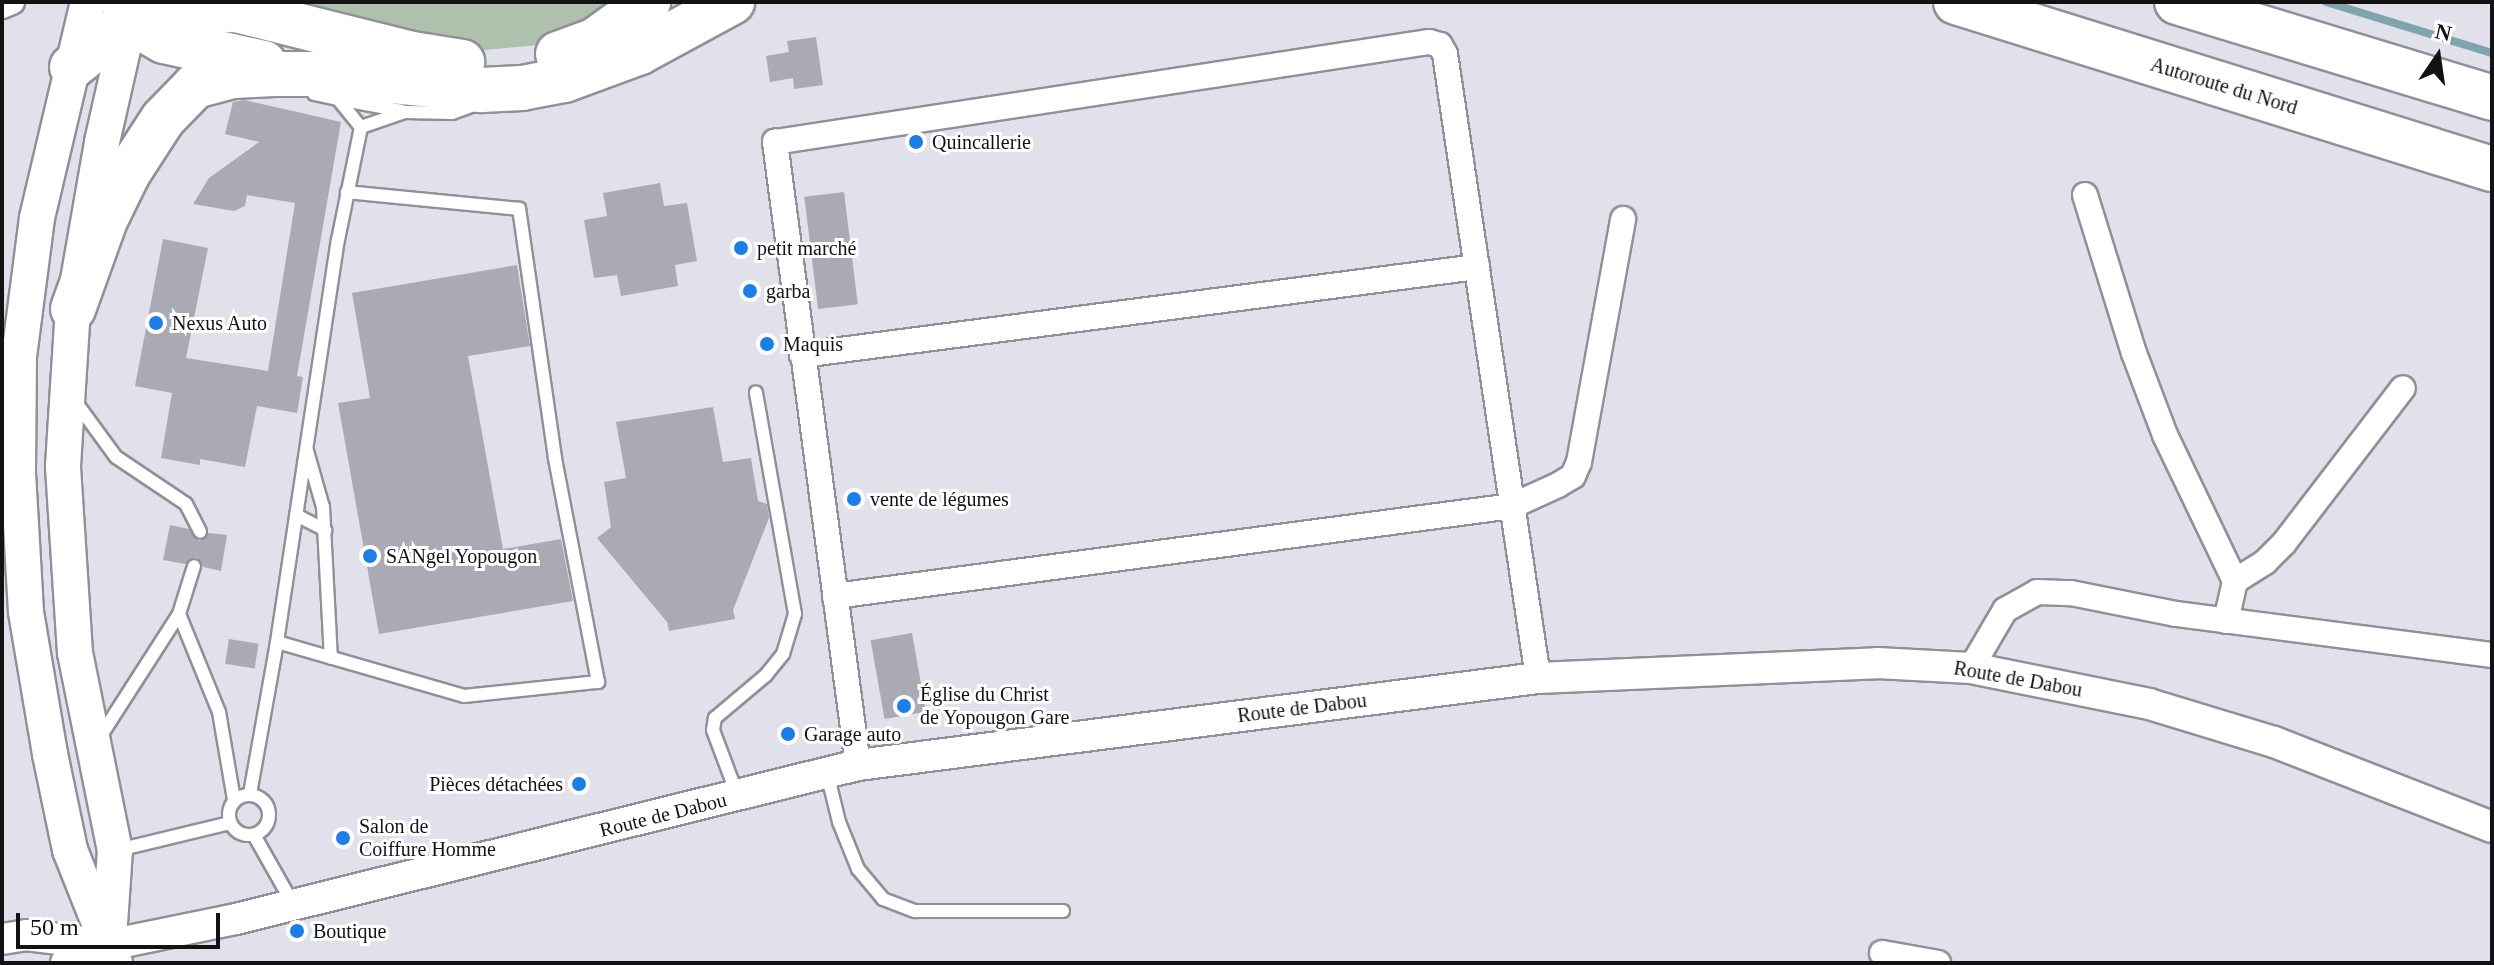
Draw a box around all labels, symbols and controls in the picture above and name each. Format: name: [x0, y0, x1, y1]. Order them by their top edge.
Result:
north arrow: [2398, 16, 2478, 96]
text: N: [2433, 18, 2454, 46]
street label: Autoroute du Nord: [2148, 52, 2300, 120]
place label: Quincallerie: [932, 130, 1031, 154]
marker: Quincallerie: [907, 133, 925, 151]
place label: petit marché: [757, 236, 856, 260]
marker: petit marché: [732, 239, 750, 257]
place label: garba: [766, 279, 810, 303]
marker: garba: [741, 282, 759, 300]
place label: Nexus Auto: [172, 311, 268, 335]
marker: Nexus Auto: [147, 314, 165, 332]
place label: Maquis: [783, 332, 843, 356]
marker: Maquis: [758, 335, 776, 353]
place label: vente de légumes: [870, 487, 1009, 511]
marker: vente de légumes: [845, 490, 863, 508]
place label: SANgel Yopougon: [386, 544, 538, 568]
marker: SANgel Yopougon: [361, 547, 379, 565]
street label: Route de Dabou: [1952, 656, 2084, 702]
place label: Église du Christ de Yopougon Gare: [920, 682, 1070, 729]
street label: Route de Dabou: [1236, 688, 1368, 728]
marker: Église du Christ de Yopougon Gare: [895, 697, 913, 715]
place label: Garage auto: [804, 722, 901, 746]
marker: Garage auto: [779, 725, 797, 743]
place label: Pièces détachées: [429, 772, 563, 796]
marker: Pièces détachées: [570, 775, 588, 793]
street label: Route de Dabou: [597, 788, 729, 842]
place label: Salon de Coiffure Homme: [359, 814, 496, 861]
marker: Salon de Coiffure Homme: [334, 829, 352, 847]
scale bar: [20, 897, 224, 947]
text: 50 m: [30, 914, 79, 940]
place label: Boutique: [313, 919, 386, 943]
marker: Boutique: [288, 922, 306, 940]

